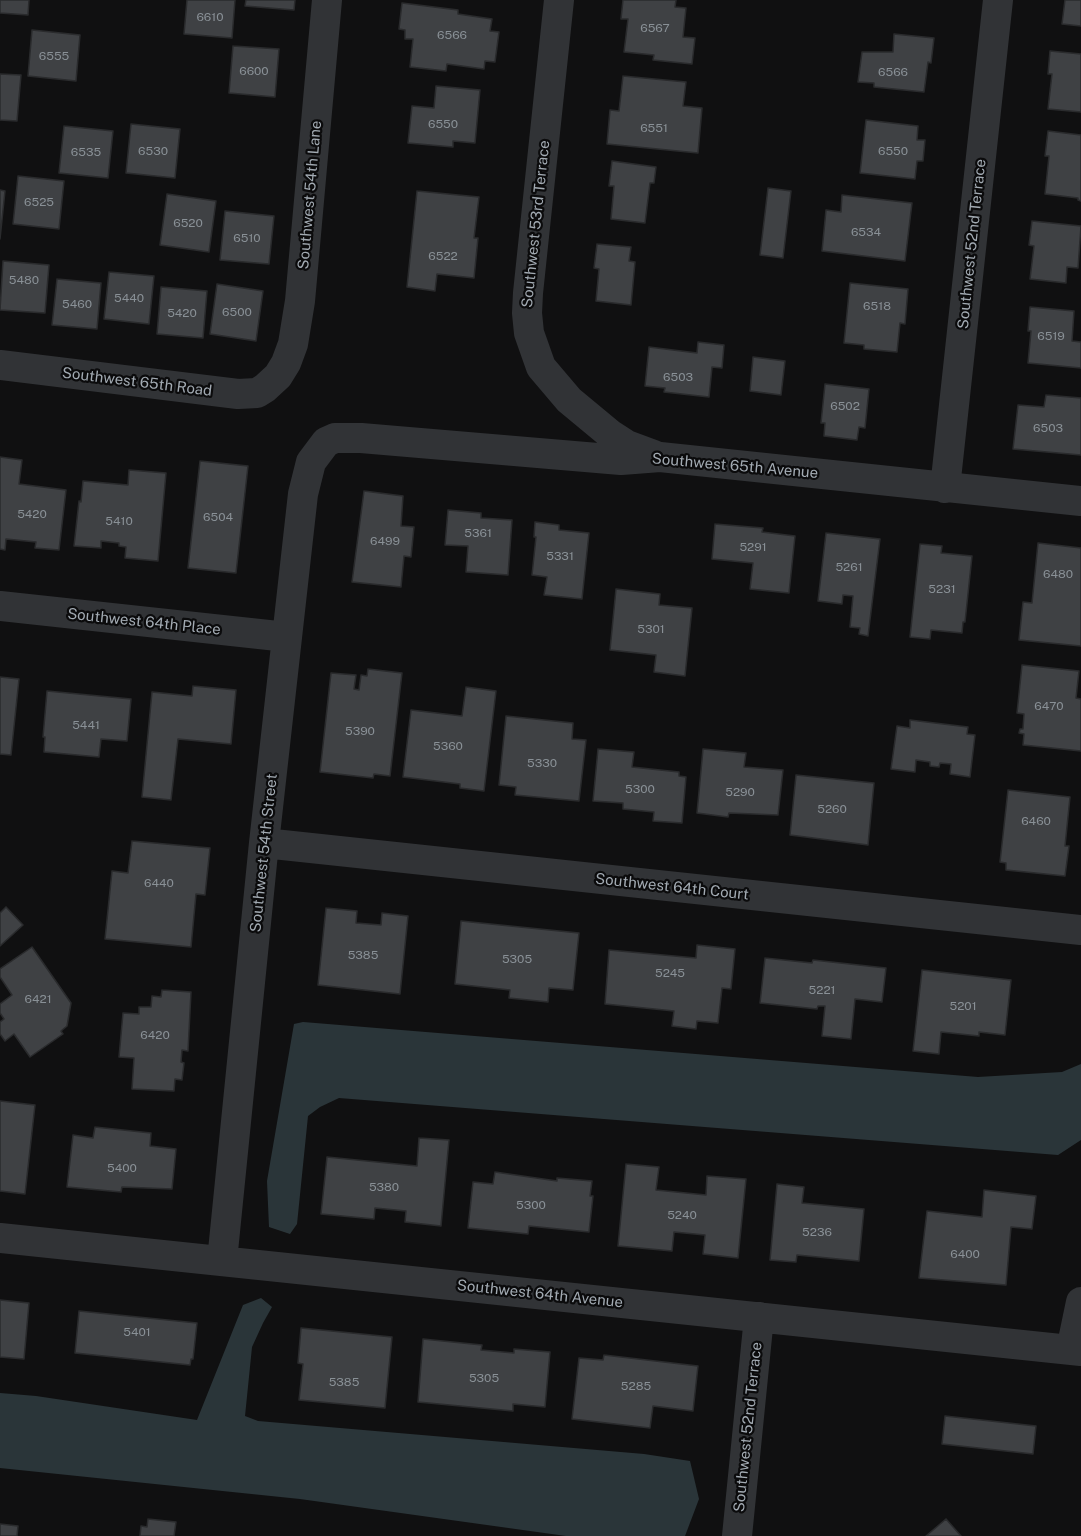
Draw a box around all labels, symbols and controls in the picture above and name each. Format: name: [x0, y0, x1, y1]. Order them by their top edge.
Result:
house number: 6610: [196, 10, 224, 24]
house number: 6567: [640, 21, 670, 35]
house number: 6566: [437, 28, 467, 42]
house number: 6555: [39, 49, 69, 63]
house number: 6600: [239, 64, 269, 78]
house number: 6566: [878, 65, 908, 79]
house number: 6550: [428, 117, 458, 131]
street label: Southwest 54th Lane: [295, 120, 325, 270]
house number: 6551: [640, 121, 668, 135]
street label: Southwest 53rd Terrace: [518, 139, 554, 309]
house number: 6530: [138, 144, 168, 158]
house number: 6550: [878, 144, 908, 158]
house number: 6535: [71, 145, 101, 159]
street label: Southwest 52nd Terrace: [954, 158, 990, 330]
house number: 6525: [24, 195, 54, 209]
house number: 6520: [173, 216, 203, 230]
house number: 6534: [851, 225, 881, 239]
house number: 6510: [233, 231, 261, 245]
house number: 6522: [428, 249, 458, 263]
house number: 5480: [9, 273, 39, 287]
house number: 5440: [114, 291, 144, 305]
house number: 5460: [62, 297, 92, 311]
house number: 6518: [863, 299, 891, 313]
house number: 6500: [222, 305, 252, 319]
house number: 5420: [167, 306, 197, 320]
house number: 6519: [1037, 329, 1065, 343]
street label: Southwest 65th Road: [61, 364, 213, 400]
house number: 6503: [663, 370, 693, 384]
house number: 6502: [830, 399, 860, 413]
house number: 6503: [1033, 421, 1063, 435]
street label: Southwest 65th Avenue: [651, 450, 819, 482]
house number: 5420: [17, 507, 47, 521]
house number: 6504: [203, 510, 233, 524]
house number: 5410: [105, 514, 133, 528]
house number: 5361: [464, 526, 492, 540]
house number: 6499: [370, 534, 400, 548]
house number: 5291: [739, 540, 767, 554]
house number: 5331: [546, 549, 574, 563]
house number: 5261: [835, 560, 863, 574]
house number: 6480: [1043, 567, 1073, 581]
house number: 5231: [928, 582, 956, 596]
street label: Southwest 64th Place: [66, 605, 222, 639]
house number: 5301: [637, 622, 665, 636]
house number: 6470: [1034, 699, 1064, 713]
house number: 5441: [72, 718, 100, 732]
house number: 5390: [345, 724, 375, 738]
house number: 5360: [433, 739, 463, 753]
house number: 5330: [527, 756, 557, 770]
street label: Southwest 54th Street: [247, 773, 281, 933]
house number: 5300: [625, 782, 655, 796]
house number: 5290: [725, 785, 755, 799]
house number: 5260: [817, 802, 847, 816]
house number: 6460: [1021, 814, 1051, 828]
street label: Southwest 64th Court: [594, 870, 750, 904]
house number: 6440: [144, 876, 174, 890]
house number: 5385: [348, 948, 378, 962]
house number: 5305: [502, 952, 532, 966]
house number: 5245: [655, 966, 685, 980]
house number: 5221: [809, 983, 835, 997]
house number: 6421: [24, 992, 52, 1006]
house number: 5201: [949, 999, 977, 1013]
house number: 6420: [140, 1028, 170, 1042]
house number: 5400: [107, 1161, 137, 1175]
house number: 5380: [369, 1180, 399, 1194]
house number: 5300: [516, 1198, 546, 1212]
house number: 5240: [667, 1208, 697, 1222]
house number: 5236: [802, 1225, 832, 1239]
house number: 6400: [950, 1247, 980, 1261]
street label: Southwest 64th Avenue: [456, 1276, 624, 1312]
house number: 5401: [123, 1325, 151, 1339]
street label: Southwest 52nd Terrace: [730, 1341, 766, 1513]
house number: 5305: [469, 1371, 499, 1385]
house number: 5385: [329, 1375, 359, 1389]
house number: 5285: [621, 1379, 651, 1393]

